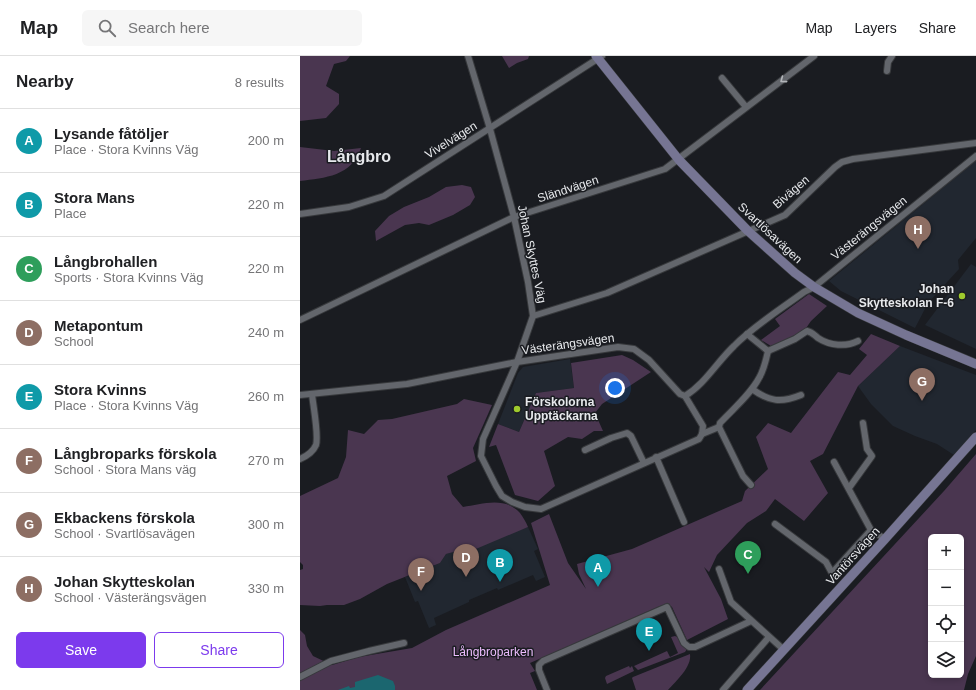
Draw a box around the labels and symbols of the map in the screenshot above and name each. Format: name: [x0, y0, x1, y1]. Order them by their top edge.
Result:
one-way arrow: [780, 75, 787, 82]
street label: Vivelvägen: [422, 119, 480, 161]
district label: Långbro: [327, 148, 391, 165]
street label: Bivägen: [770, 172, 812, 212]
street label: Sländvägen: [536, 173, 600, 205]
street label: Västerängsvägen: [828, 193, 910, 263]
street label: Svartlösavägen: [735, 200, 805, 266]
street label: Johan Skyttes Väg: [515, 204, 549, 304]
pin: H: [905, 216, 931, 249]
place label: Johan Skytteskolan F-6: [859, 282, 954, 310]
marker: Johan Skytteskolan F-6: [957, 291, 967, 301]
street label: Västerängsvägen: [521, 331, 615, 357]
pin: G: [909, 368, 935, 401]
your location: [605, 378, 625, 398]
place label: Förskolorna Upptäckarna: [525, 395, 598, 423]
marker: Förskolorna Upptäckarna: [512, 404, 522, 414]
street label: Vantörsvägen: [823, 524, 883, 588]
pin: C: [735, 541, 761, 574]
pin: D: [453, 544, 479, 577]
pin: B: [487, 549, 513, 582]
pin: A: [585, 554, 611, 587]
pin: F: [408, 558, 434, 591]
pin: E: [636, 618, 662, 651]
park label: Långbroparken: [453, 645, 533, 659]

